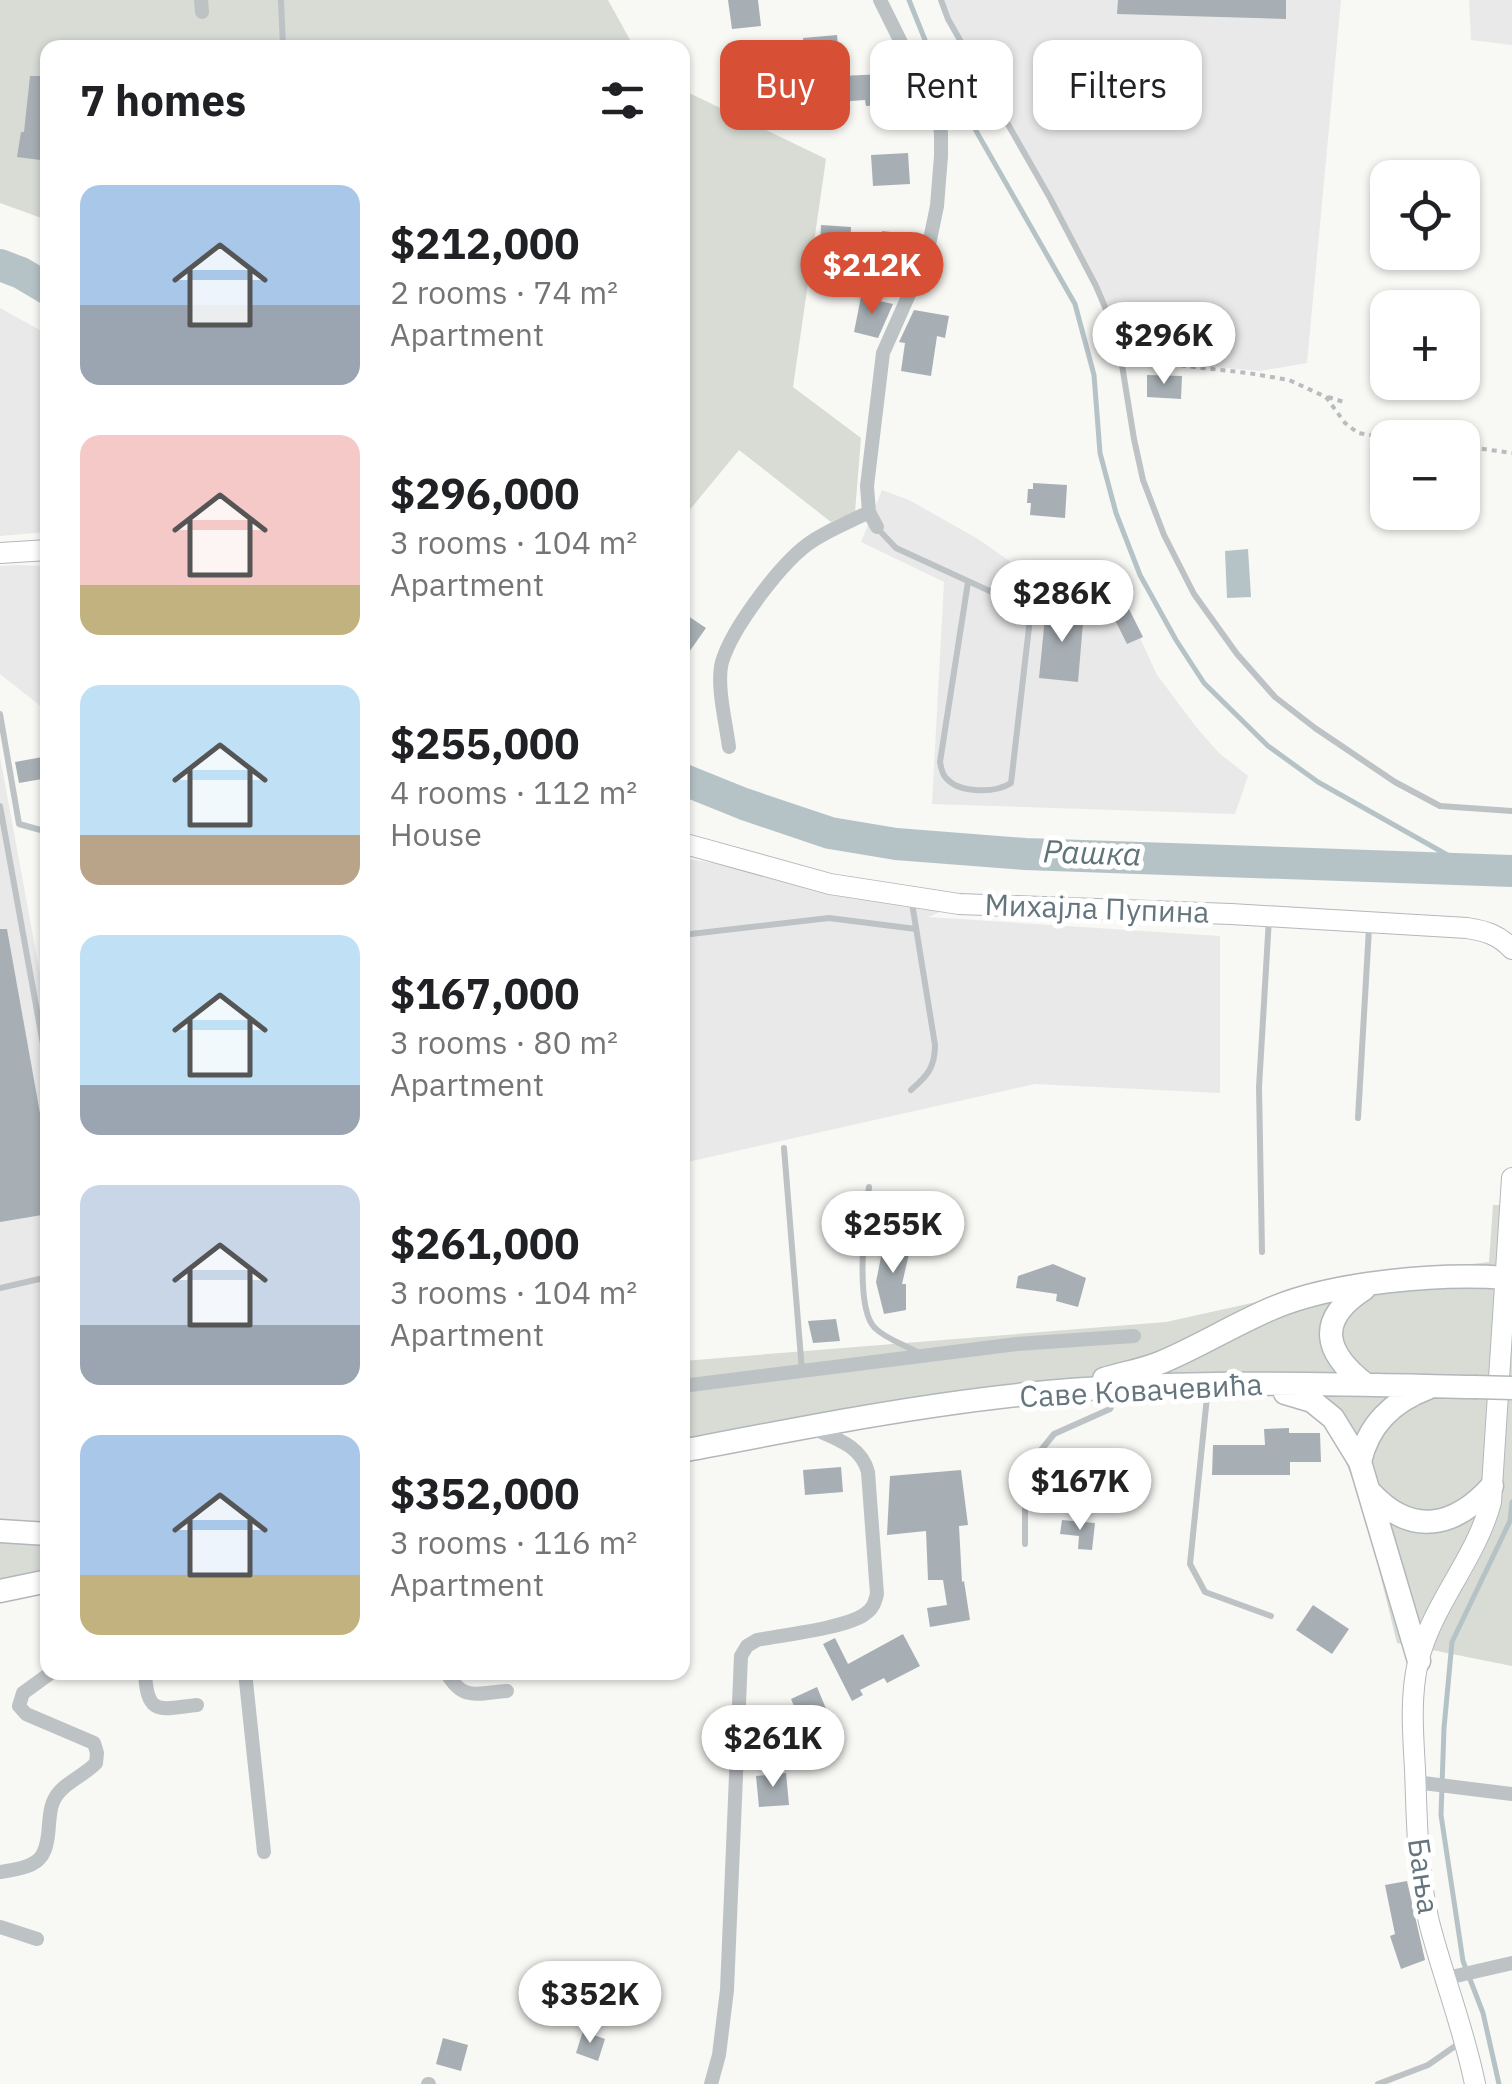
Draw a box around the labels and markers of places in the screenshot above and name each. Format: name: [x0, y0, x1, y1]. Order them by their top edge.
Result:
pin: $212K: [802, 232, 942, 317]
pin: $296K: [1094, 302, 1234, 387]
pin: $286K: [992, 560, 1132, 645]
pin: $255K: [823, 1191, 963, 1276]
pin: $167K: [1010, 1448, 1150, 1533]
pin: $261K: [703, 1705, 843, 1790]
pin: $352K: [520, 1961, 660, 2046]

